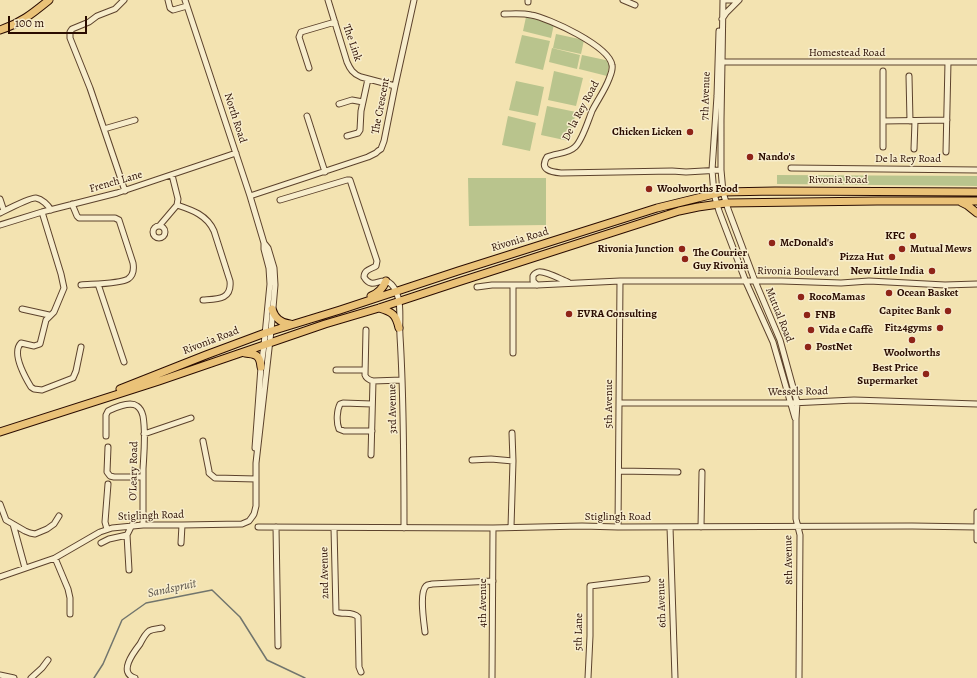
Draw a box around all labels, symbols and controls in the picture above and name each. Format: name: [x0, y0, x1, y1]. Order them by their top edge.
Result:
scale bar: [10, 8, 89, 34]
text: 100 m: [15, 15, 44, 31]
street label: The Link: [340, 23, 364, 63]
street label: Homestead Road: [809, 46, 885, 60]
street label: 7th Avenue: [699, 71, 713, 121]
street label: The Crescent: [369, 77, 393, 135]
street label: De la Rey Road: [560, 79, 602, 143]
street label: North Road: [221, 91, 249, 145]
place label: Chicken Licken: [612, 125, 682, 139]
marker: Chicken Licken: [685, 127, 695, 137]
place label: Nando's: [758, 150, 795, 164]
marker: Nando's: [745, 152, 755, 162]
street label: De la Rey Road: [875, 152, 941, 166]
street label: French Lane: [88, 168, 144, 196]
street label: Rivonia Road: [808, 173, 868, 187]
place label: Woolworths Food: [657, 182, 738, 196]
marker: Woolworths Food: [644, 184, 654, 194]
street label: Rivonia Road: [490, 225, 550, 255]
place label: KFC: [885, 229, 905, 243]
marker: KFC: [908, 231, 918, 241]
place label: McDonald's: [780, 236, 834, 250]
marker: McDonald's: [767, 238, 777, 248]
place label: Rivonia Junction: [597, 242, 674, 256]
place label: Mutual Mews: [910, 242, 972, 256]
marker: Rivonia Junction: [677, 244, 687, 254]
marker: Mutual Mews: [897, 244, 907, 254]
place label: The Courier Guy Rivonia: [693, 246, 749, 272]
place label: Pizza Hut: [839, 250, 884, 264]
marker: Pizza Hut: [887, 252, 897, 262]
marker: The Courier Guy Rivonia: [680, 254, 690, 264]
place label: New Little India: [850, 264, 924, 278]
street label: Rivonia Boulevard: [757, 265, 839, 279]
marker: New Little India: [927, 266, 937, 276]
street label: Mutual Road: [762, 286, 796, 344]
place label: Ocean Basket: [897, 286, 958, 300]
marker: Ocean Basket: [884, 288, 894, 298]
place label: RocoMamas: [809, 290, 865, 304]
marker: RocoMamas: [796, 292, 806, 302]
place label: Capitec Bank: [879, 304, 940, 318]
marker: Capitec Bank: [943, 306, 953, 316]
place label: EVRA Consulting: [577, 307, 657, 321]
place label: FNB: [815, 308, 836, 322]
marker: EVRA Consulting: [564, 309, 574, 319]
marker: FNB: [802, 310, 812, 320]
place label: Fit24gyms: [885, 321, 932, 335]
place label: Vida e Caffè: [819, 323, 873, 337]
marker: Fit24gyms: [935, 323, 945, 333]
street label: Rivonia Road: [181, 324, 241, 358]
marker: Vida e Caffè: [806, 325, 816, 335]
marker: Woolworths: [907, 335, 917, 345]
place label: PostNet: [816, 340, 852, 354]
marker: PostNet: [803, 342, 813, 352]
place label: Woolworths: [884, 346, 940, 360]
place label: Best Price Supermarket: [857, 361, 918, 387]
marker: Best Price Supermarket: [921, 369, 931, 379]
street label: 5th Avenue: [602, 379, 616, 429]
street label: 3rd Avenue: [386, 384, 400, 434]
street label: Wessels Road: [768, 385, 828, 399]
street label: O'Leary Road: [127, 441, 141, 501]
street label: Stiglingh Road: [118, 508, 184, 524]
street label: Stiglingh Road: [585, 510, 651, 524]
street label: 8th Avenue: [782, 535, 796, 585]
street label: 2nd Avenue: [318, 547, 332, 599]
water label: Sandspruit: [146, 577, 198, 601]
street label: 4th Avenue: [476, 578, 490, 628]
street label: 6th Avenue: [655, 578, 669, 628]
street label: 5th Lane: [572, 613, 586, 651]

